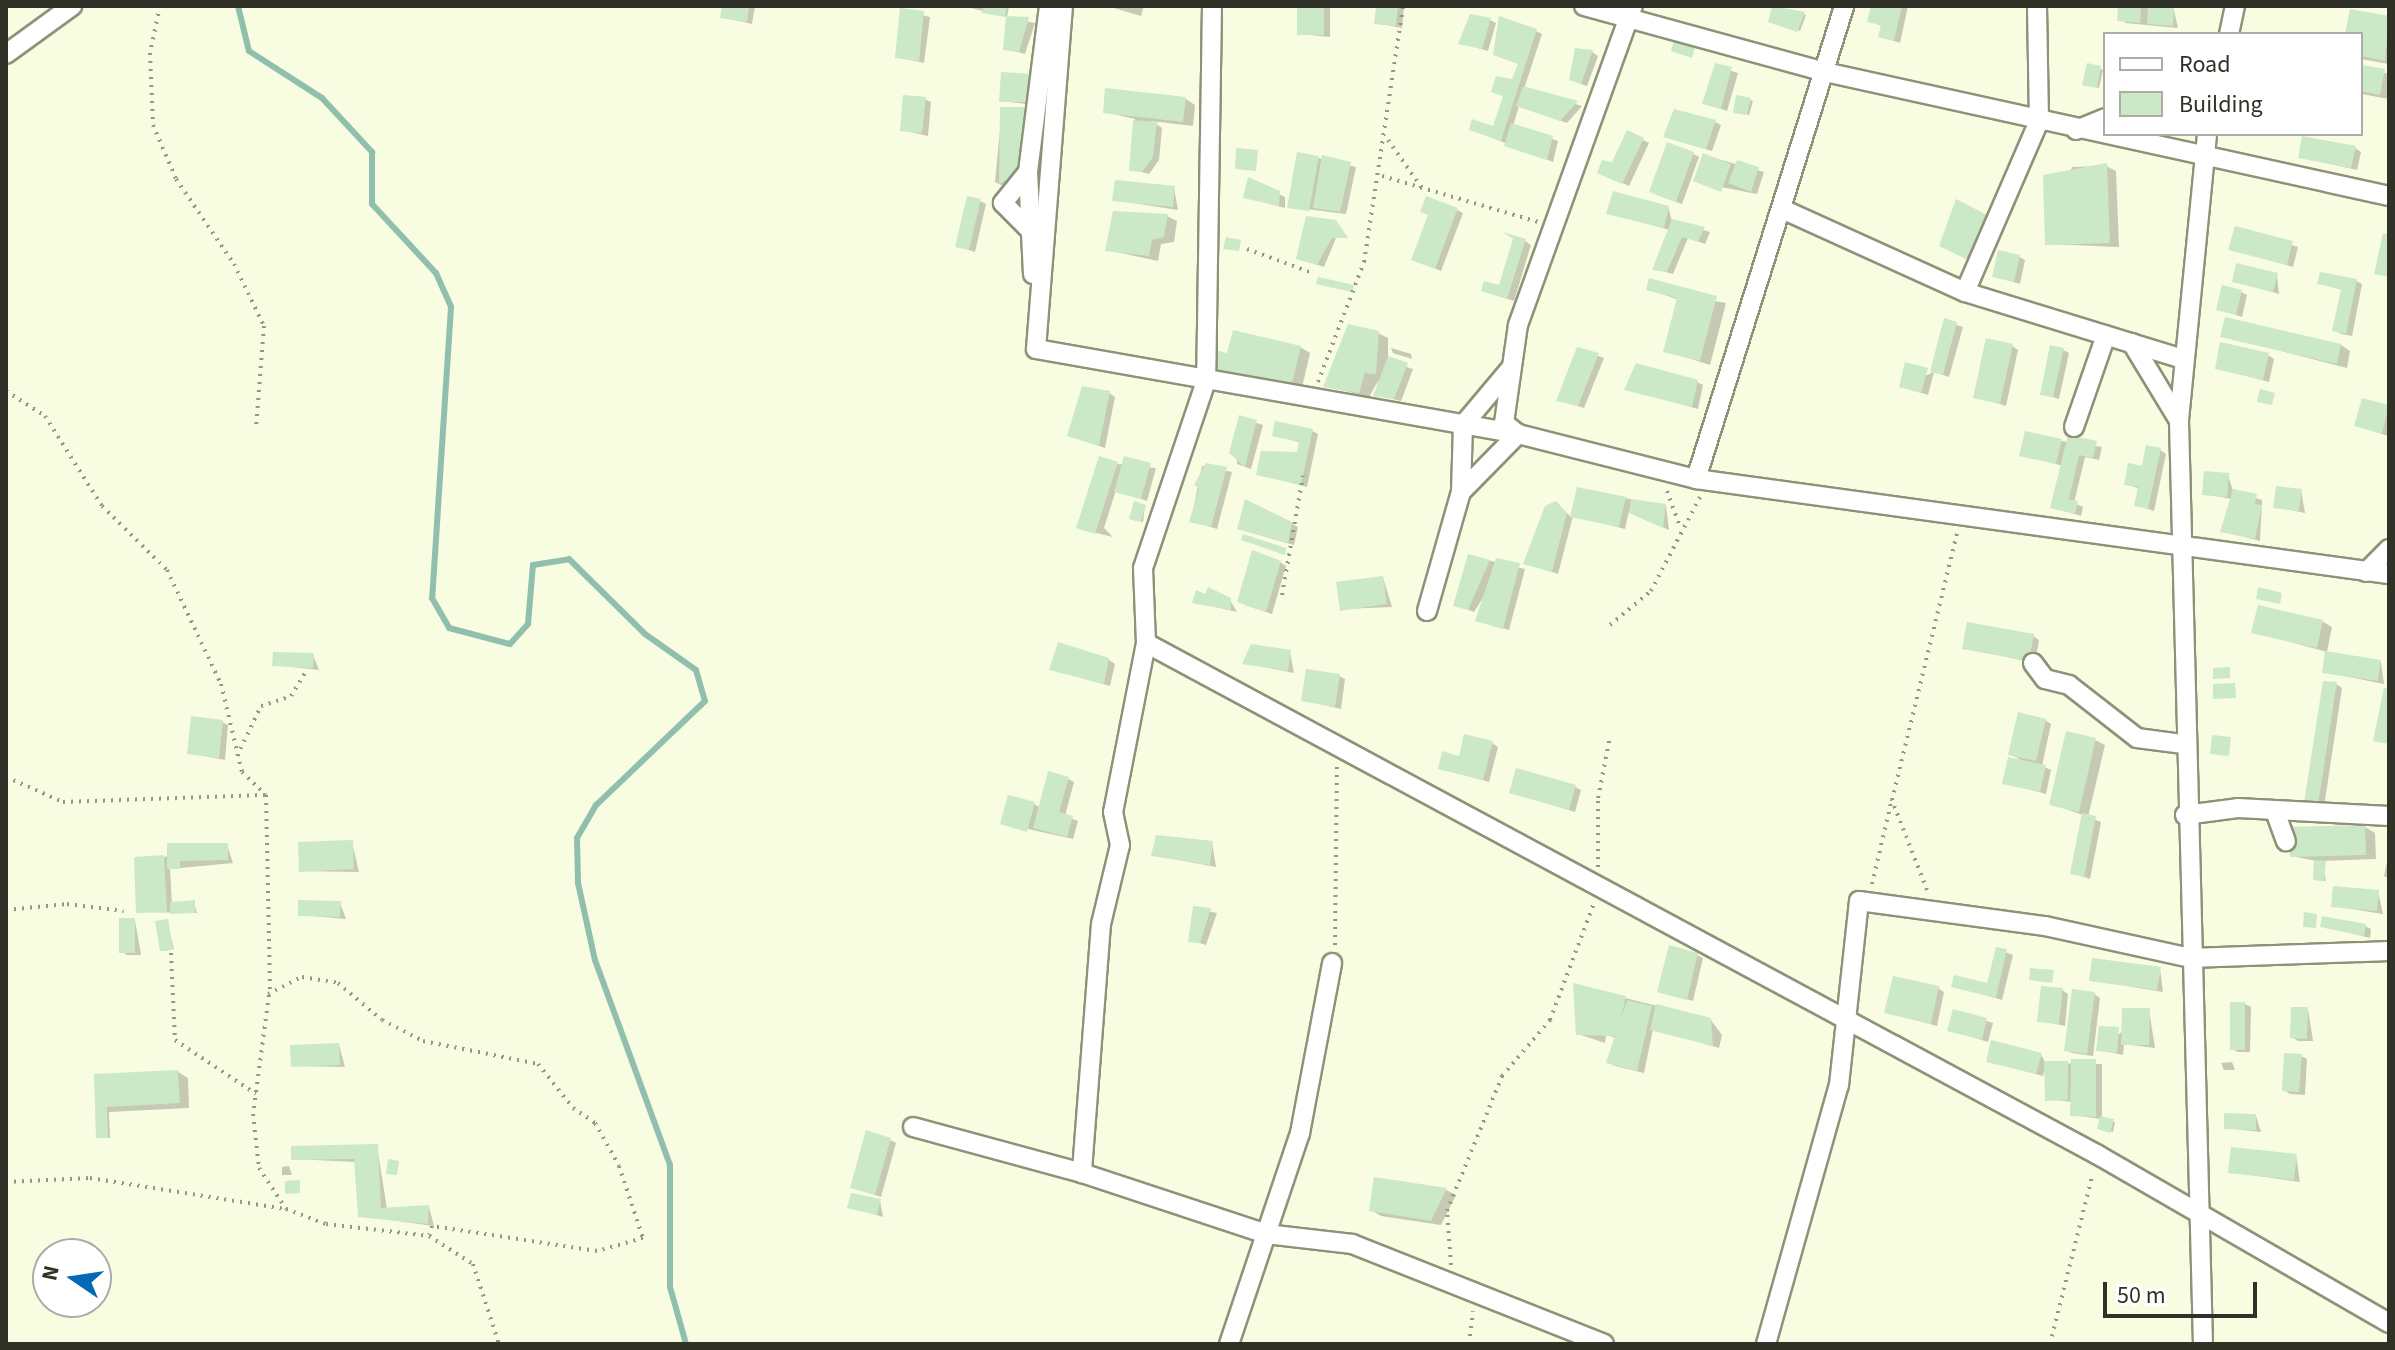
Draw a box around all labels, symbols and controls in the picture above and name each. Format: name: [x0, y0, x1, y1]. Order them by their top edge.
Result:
legend: [2103, 32, 2363, 136]
text: Road: [2179, 47, 2231, 82]
text: Building: [2179, 87, 2263, 122]
north arrow: [32, 1238, 112, 1318]
text: N: [33, 1262, 68, 1284]
scale bar: [2107, 1266, 2261, 1316]
text: 50 m: [2117, 1278, 2166, 1313]

